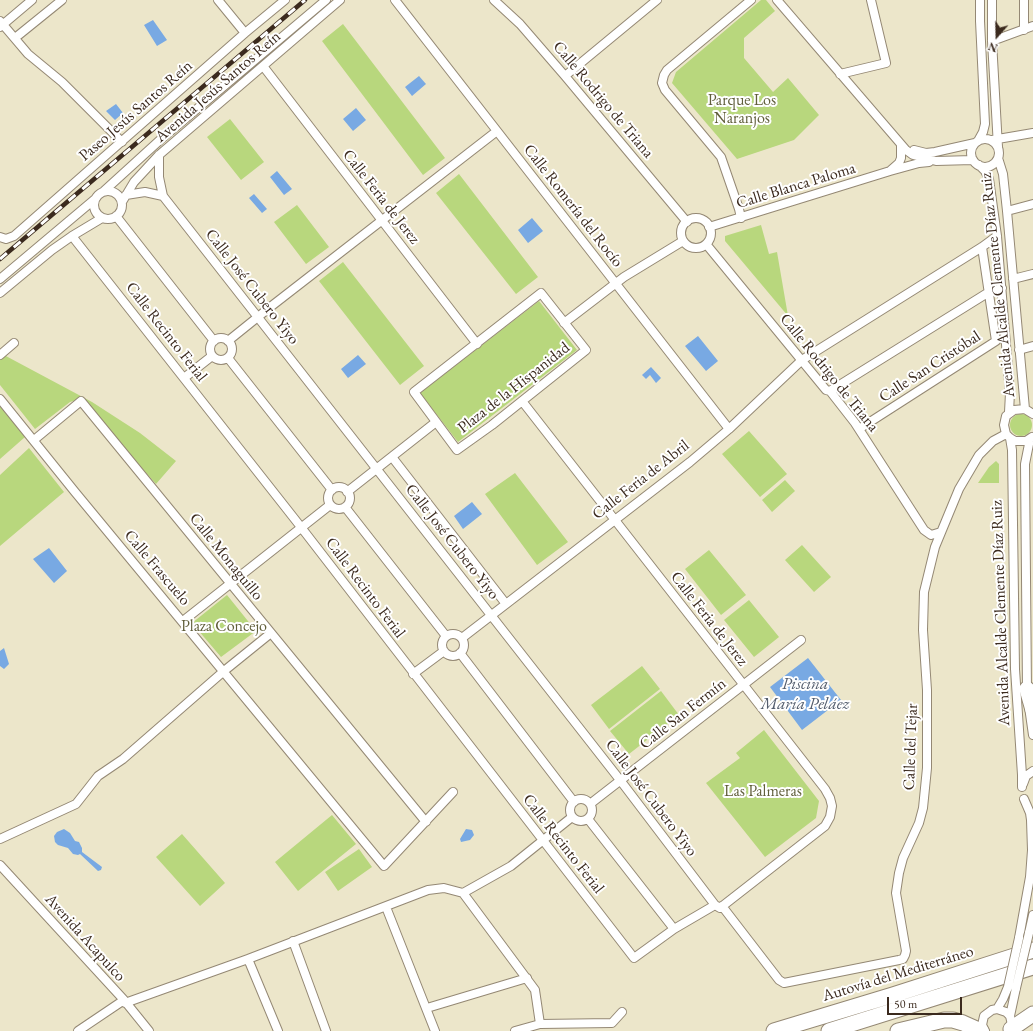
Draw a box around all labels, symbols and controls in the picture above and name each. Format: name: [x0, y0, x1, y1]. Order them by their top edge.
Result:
north arrow: [977, 16, 1017, 56]
street label: Avenida Jesús Santos Reín: [151, 27, 285, 147]
street label: Calle Rodrigo de Triana: [548, 38, 658, 162]
text: N: [986, 39, 999, 55]
street label: Paseo Jesús Santos Reín: [75, 57, 197, 165]
park label: Parque Los Naranjos: [708, 91, 776, 129]
street label: Calle Romería del Rocío: [519, 141, 627, 271]
street label: Calle Feria de Jerez: [338, 146, 424, 248]
street label: Calle Blanca Paloma: [734, 159, 858, 213]
street label: Avenida Alcalde Clemente Díaz Ruiz: [977, 172, 1019, 398]
street label: Calle José Cubero Yiyo: [201, 225, 303, 349]
street label: Calle Recinto Ferial: [121, 278, 211, 386]
street label: Calle Rodrigo de Triana: [775, 310, 883, 436]
street label: Calle San Cristóbal: [876, 327, 984, 407]
street label: Plaza de la Hispanidad: [454, 338, 574, 438]
street label: Calle Feria de Abril: [589, 436, 693, 524]
street label: Calle José Cubero Yiyo: [401, 480, 503, 604]
street label: Avenida Alcalde Clemente Díaz Ruiz: [987, 500, 1015, 726]
street label: Calle Monaguillo: [185, 510, 267, 604]
street label: Calle Frascuelo: [120, 526, 194, 610]
street label: Calle Recinto Ferial: [321, 534, 409, 642]
street label: Calle Feria de Jerez: [666, 568, 752, 670]
park label: Plaza Concejo: [181, 617, 267, 637]
street label: Calle San Fermín: [636, 674, 730, 754]
water label: Piscina María Peláez: [761, 674, 849, 714]
street label: Calle del Tejar: [900, 703, 922, 791]
street label: Calle José Cubero Yiyo: [601, 736, 701, 860]
park label: Las Palmeras: [724, 782, 802, 802]
street label: Calle Recinto Ferial: [518, 790, 608, 898]
street label: Avenida Acapulco: [41, 890, 129, 986]
street label: Autovía del Mediterráneo: [820, 942, 976, 1006]
scale bar: [889, 989, 964, 1015]
text: 50 m: [894, 996, 917, 1012]

